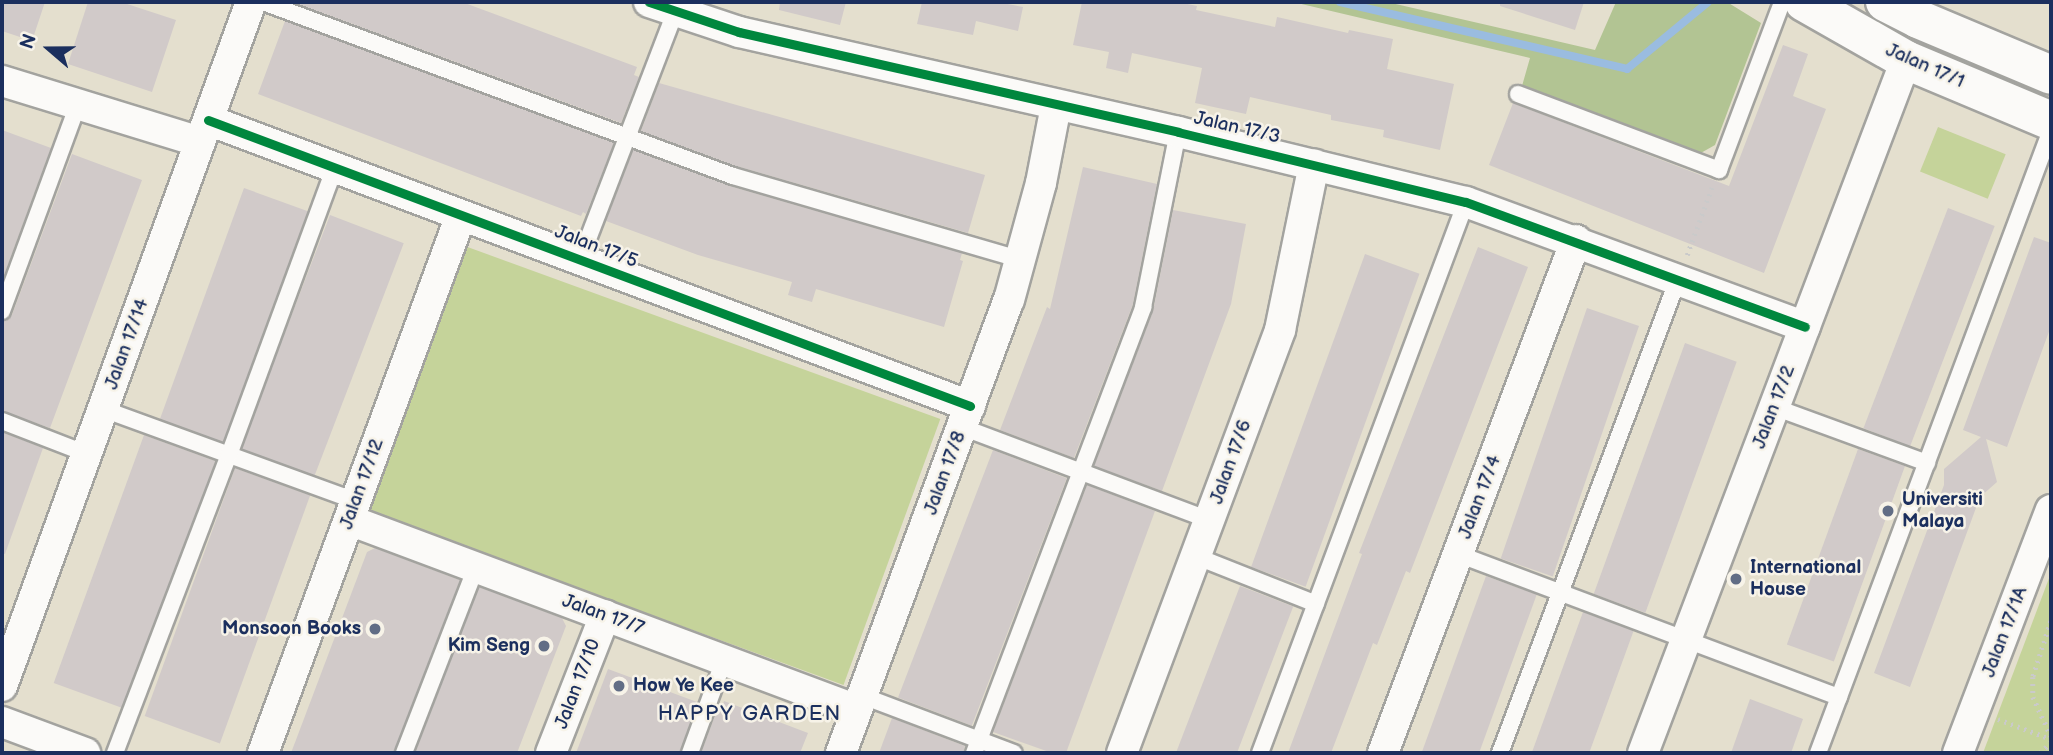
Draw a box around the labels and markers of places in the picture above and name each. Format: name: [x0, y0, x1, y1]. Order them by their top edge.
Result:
place label: Universiti Malaya: [1902, 489, 1983, 533]
marker: Universiti Malaya: [1880, 503, 1896, 519]
place label: International House: [1750, 557, 1861, 601]
marker: International House: [1728, 571, 1744, 587]
place label: Monsoon Books: [222, 618, 361, 640]
marker: Monsoon Books: [367, 621, 383, 637]
place label: Kim Seng: [448, 635, 530, 657]
marker: Kim Seng: [536, 638, 552, 654]
place label: How Ye Kee: [633, 675, 734, 697]
marker: How Ye Kee: [611, 678, 627, 694]

